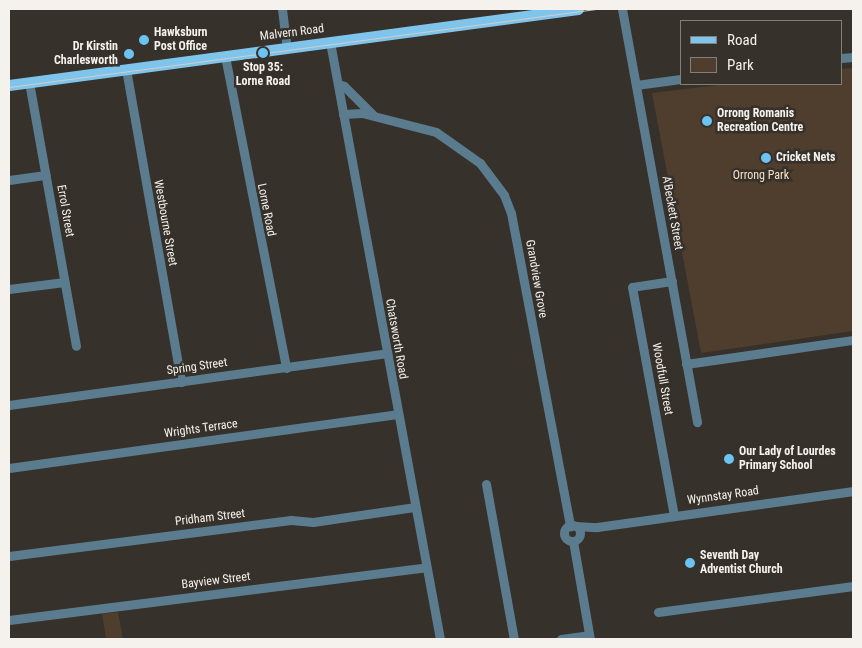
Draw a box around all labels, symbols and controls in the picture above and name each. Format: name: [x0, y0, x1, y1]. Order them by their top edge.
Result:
legend: [680, 20, 842, 85]
street label: Malvern Road: [259, 22, 325, 44]
place label: Hawksburn Post Office: [154, 26, 208, 54]
text: Road: [727, 31, 757, 49]
marker: Hawksburn Post Office: [138, 34, 150, 46]
place label: Dr Kirstin Charlesworth: [54, 40, 118, 68]
marker: Dr Kirstin Charlesworth: [122, 47, 136, 61]
marker: Stop 35: Lorne Road: [257, 47, 269, 59]
text: Park: [727, 56, 754, 74]
place label: Stop 35: Lorne Road: [236, 61, 290, 89]
place label: Orrong Romanis Recreation Centre: [717, 107, 803, 135]
marker: Orrong Romanis Recreation Centre: [701, 115, 713, 127]
place label: Cricket Nets: [776, 151, 835, 165]
marker: Cricket Nets: [760, 152, 772, 164]
park label: Orrong Park: [733, 169, 789, 183]
street label: A'Beckett Street: [658, 175, 686, 251]
street label: Westbourne Street: [150, 179, 180, 267]
street label: Lorne Road: [254, 182, 278, 238]
street label: Errol Street: [53, 184, 77, 238]
street label: Grandview Grove: [522, 239, 550, 319]
street label: Chatsworth Road: [382, 298, 410, 380]
street label: Woodfull Street: [649, 342, 675, 416]
street label: Spring Street: [166, 356, 228, 378]
street label: Wrights Terrace: [163, 417, 239, 441]
place label: Our Lady of Lourdes Primary School: [739, 445, 836, 473]
marker: Our Lady of Lourdes Primary School: [723, 453, 735, 465]
street label: Wynnstay Road: [686, 484, 760, 508]
street label: Pridham Street: [174, 507, 246, 529]
place label: Seventh Day Adventist Church: [700, 549, 783, 577]
marker: Seventh Day Adventist Church: [684, 557, 696, 569]
street label: Bayview Street: [181, 570, 251, 592]

